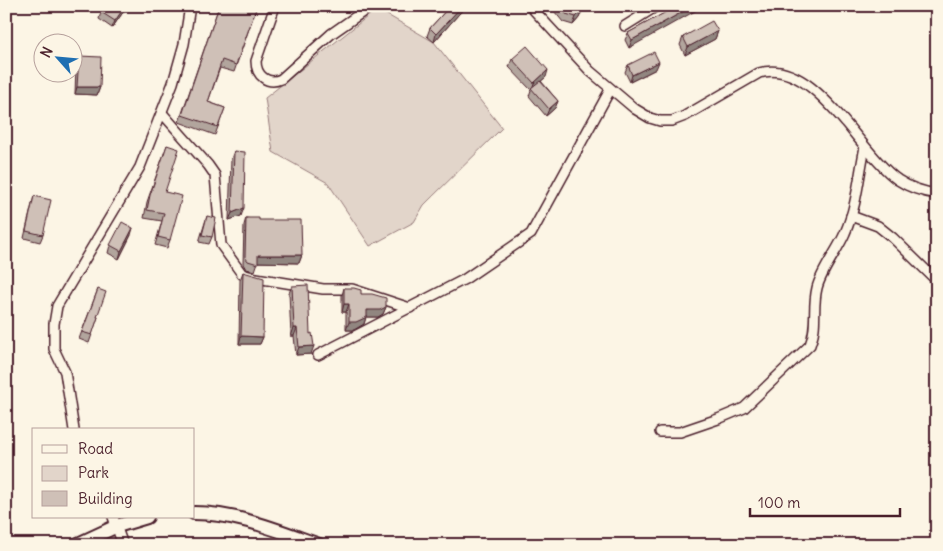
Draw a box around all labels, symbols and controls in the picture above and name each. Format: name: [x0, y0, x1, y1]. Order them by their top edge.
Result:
north arrow: [32, 32, 82, 82]
text: N: [36, 44, 57, 60]
legend: [32, 428, 195, 518]
text: Road: [78, 439, 113, 458]
text: Park: [78, 463, 109, 482]
scale bar: [750, 486, 900, 518]
text: Building: [78, 489, 133, 508]
text: 100 m: [758, 493, 800, 512]

